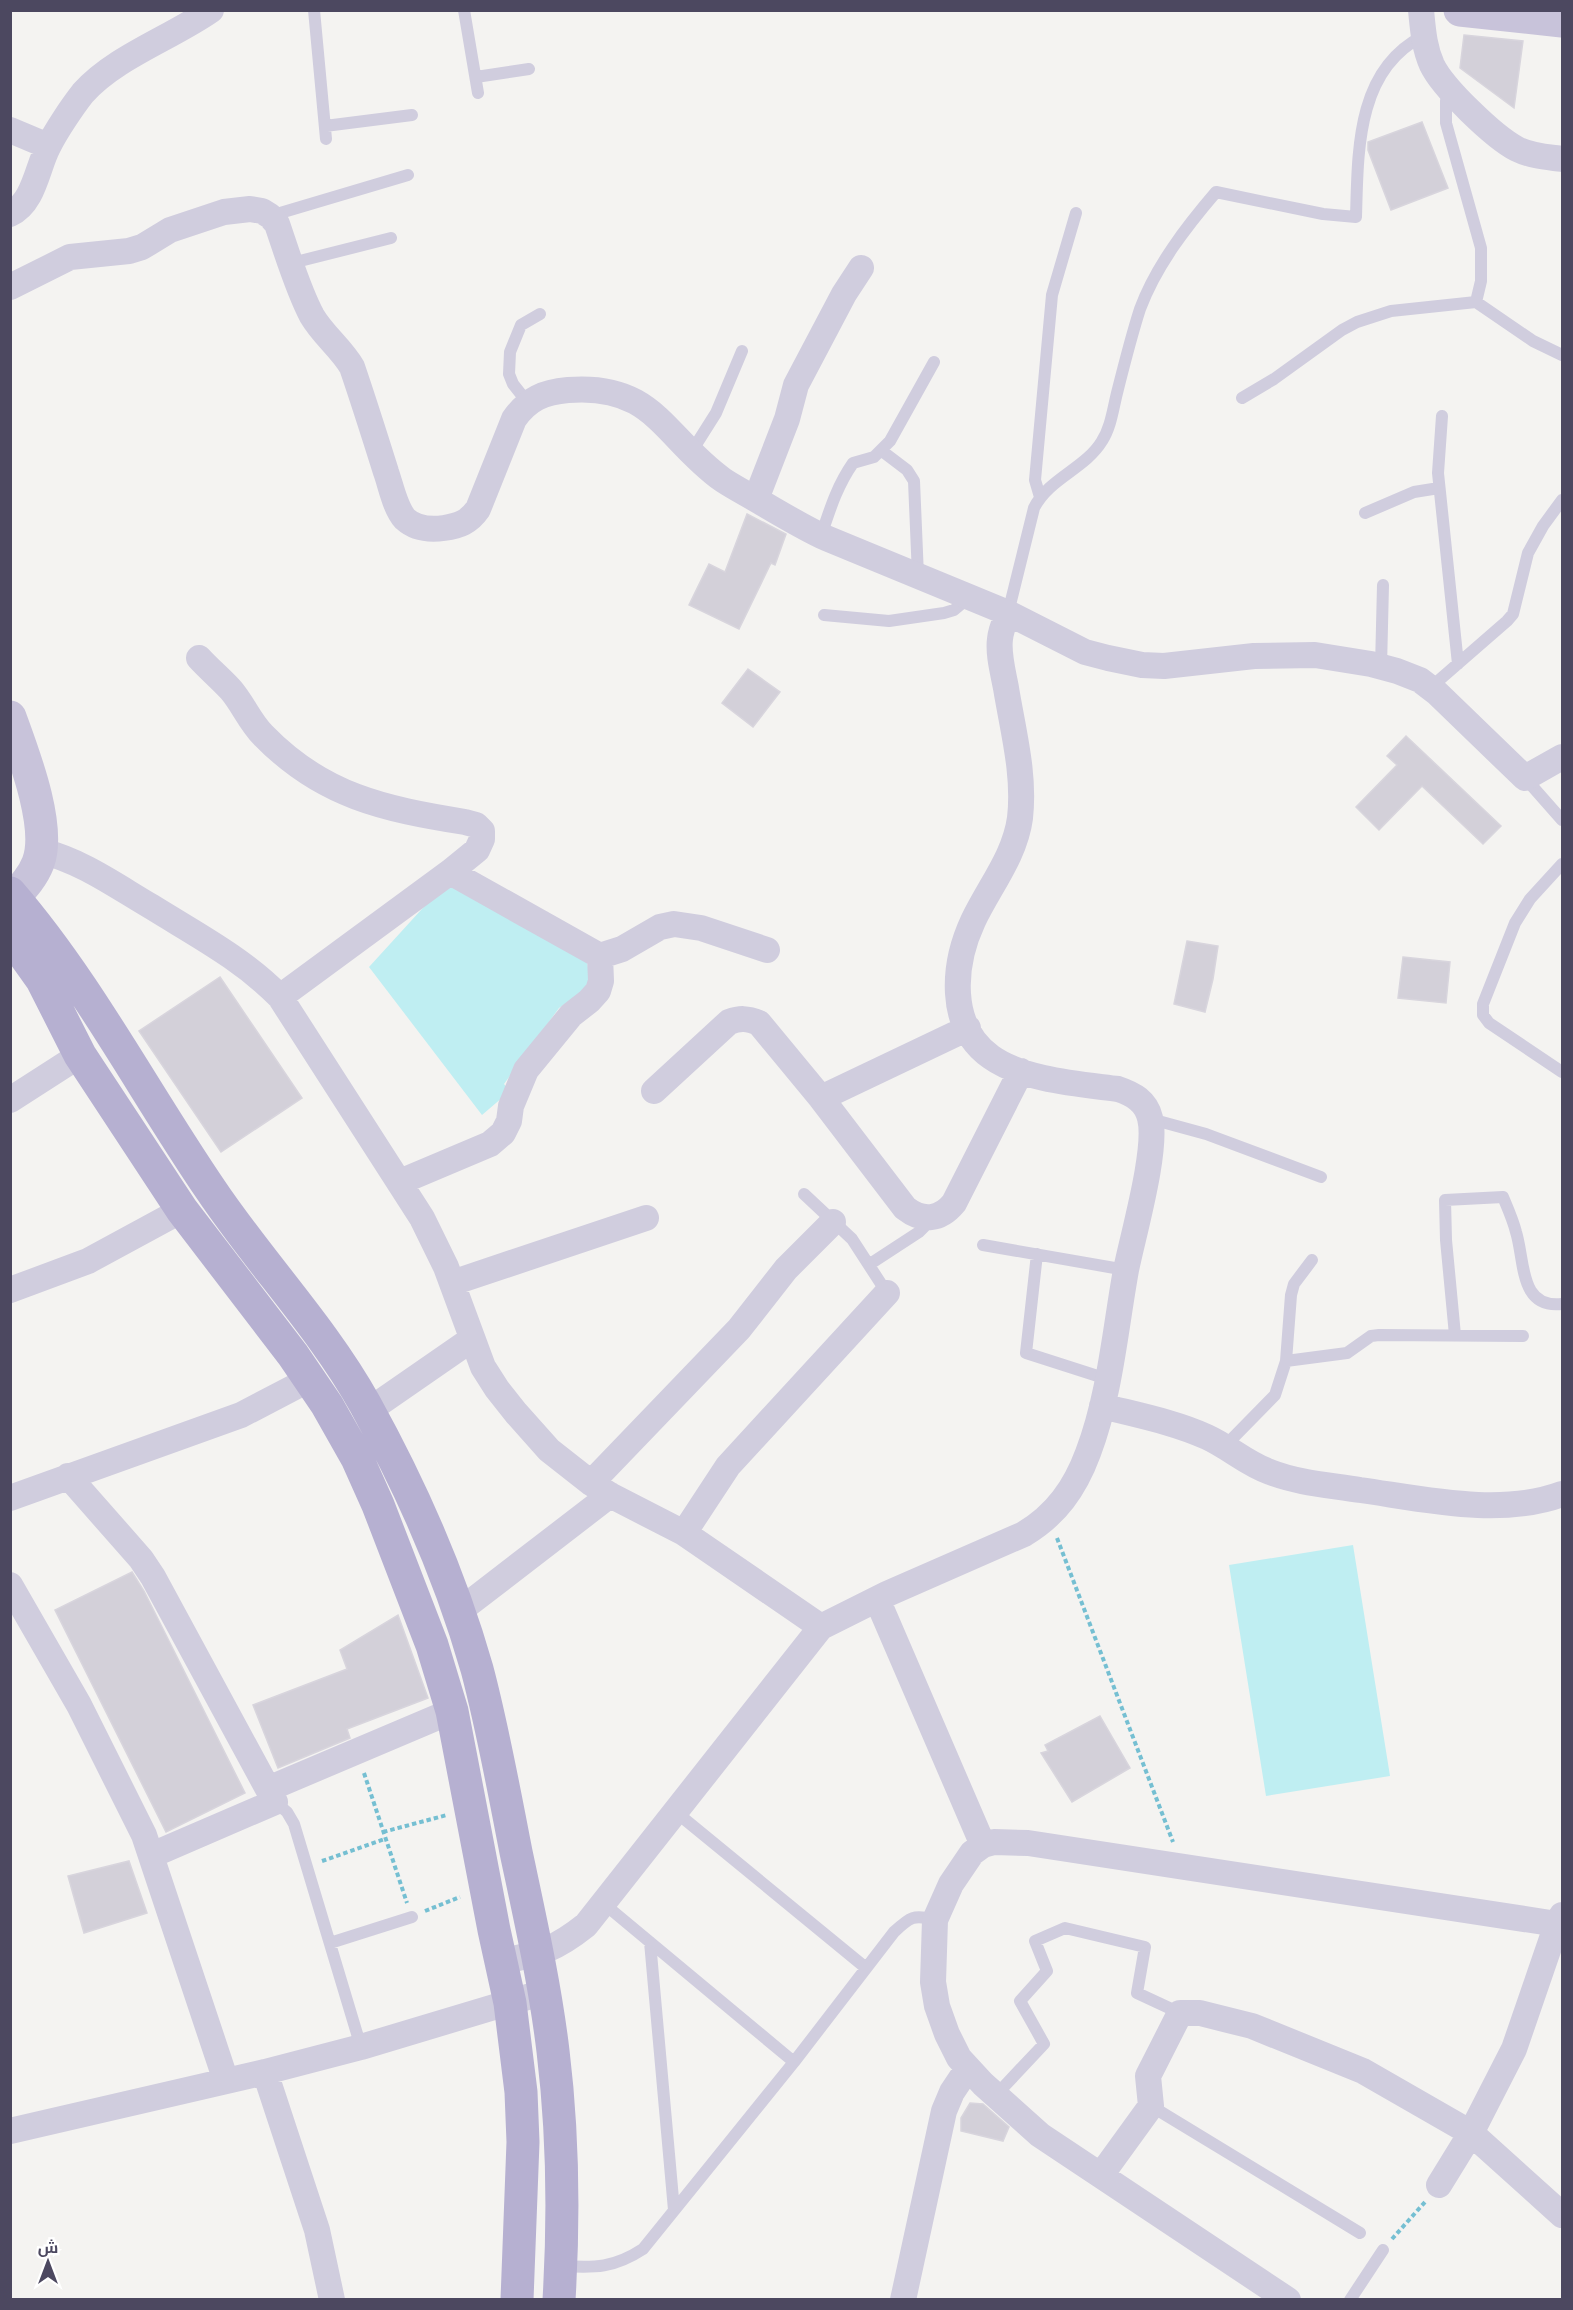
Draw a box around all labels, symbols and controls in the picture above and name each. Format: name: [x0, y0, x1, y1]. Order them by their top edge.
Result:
north arrow: [18, 2232, 78, 2292]
text: ش: [38, 2238, 58, 2257]

